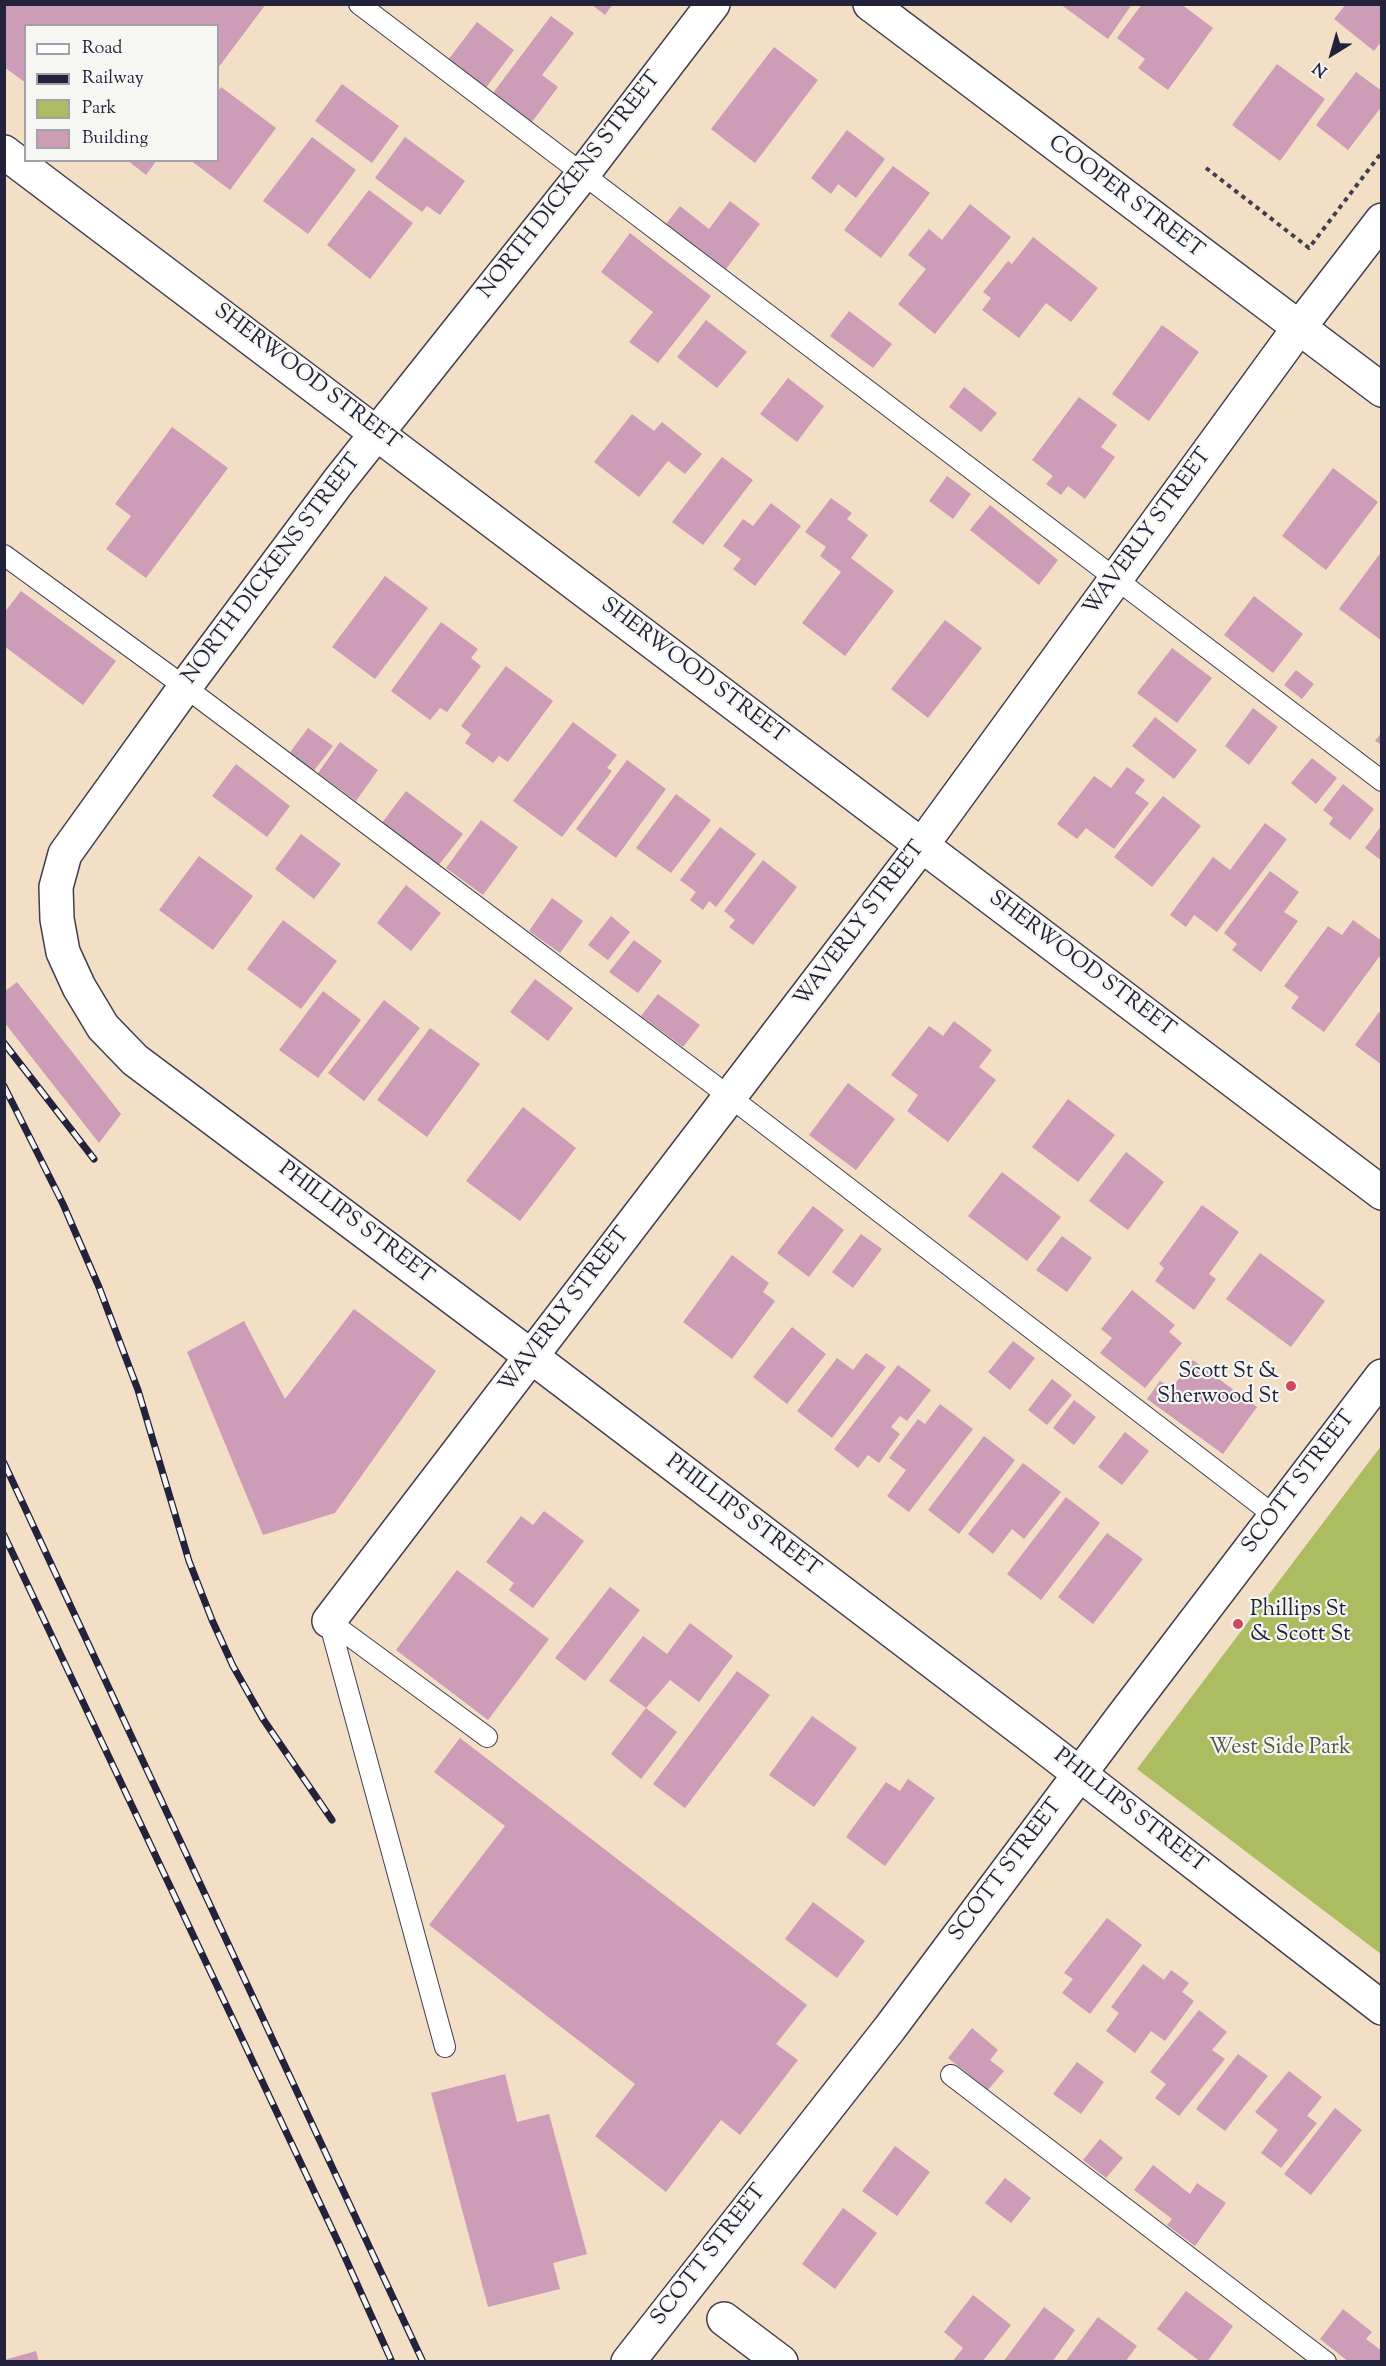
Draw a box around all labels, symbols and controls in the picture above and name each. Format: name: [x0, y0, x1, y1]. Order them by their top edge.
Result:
legend: [24, 24, 219, 162]
north arrow: [1302, 24, 1362, 84]
text: Road: [82, 36, 122, 62]
text: N: [1309, 56, 1333, 82]
text: Railway: [82, 66, 144, 92]
street label: NORTH DICKENS STREET: [474, 67, 668, 305]
text: Park: [82, 96, 116, 122]
text: Building: [82, 126, 148, 152]
street label: COOPER STREET: [1042, 131, 1208, 265]
street label: SHERWOOD STREET: [207, 299, 405, 457]
street label: WAVERLY STREET: [1079, 444, 1219, 622]
street label: NORTH DICKENS STREET: [178, 450, 368, 690]
street label: SHERWOOD STREET: [594, 593, 792, 751]
street label: WAVERLY STREET: [790, 837, 932, 1013]
street label: SHERWOOD STREET: [982, 886, 1180, 1044]
street label: PHILLIPS STREET: [272, 1157, 438, 1291]
street label: WAVERLY STREET: [495, 1223, 637, 1399]
place label: Scott St & Sherwood St: [1157, 1360, 1279, 1412]
marker: Scott St & Sherwood St: [1284, 1379, 1298, 1393]
street label: SCOTT STREET: [1238, 1407, 1362, 1559]
street label: PHILLIPS STREET: [659, 1450, 825, 1584]
place label: Phillips St & Scott St: [1250, 1598, 1351, 1650]
marker: Phillips St & Scott St: [1231, 1617, 1245, 1631]
park label: West Side Park: [1209, 1736, 1351, 1762]
street label: PHILLIPS STREET: [1047, 1744, 1211, 1880]
street label: SCOTT STREET: [945, 1795, 1069, 1947]
street label: SCOTT STREET: [647, 2180, 773, 2332]

